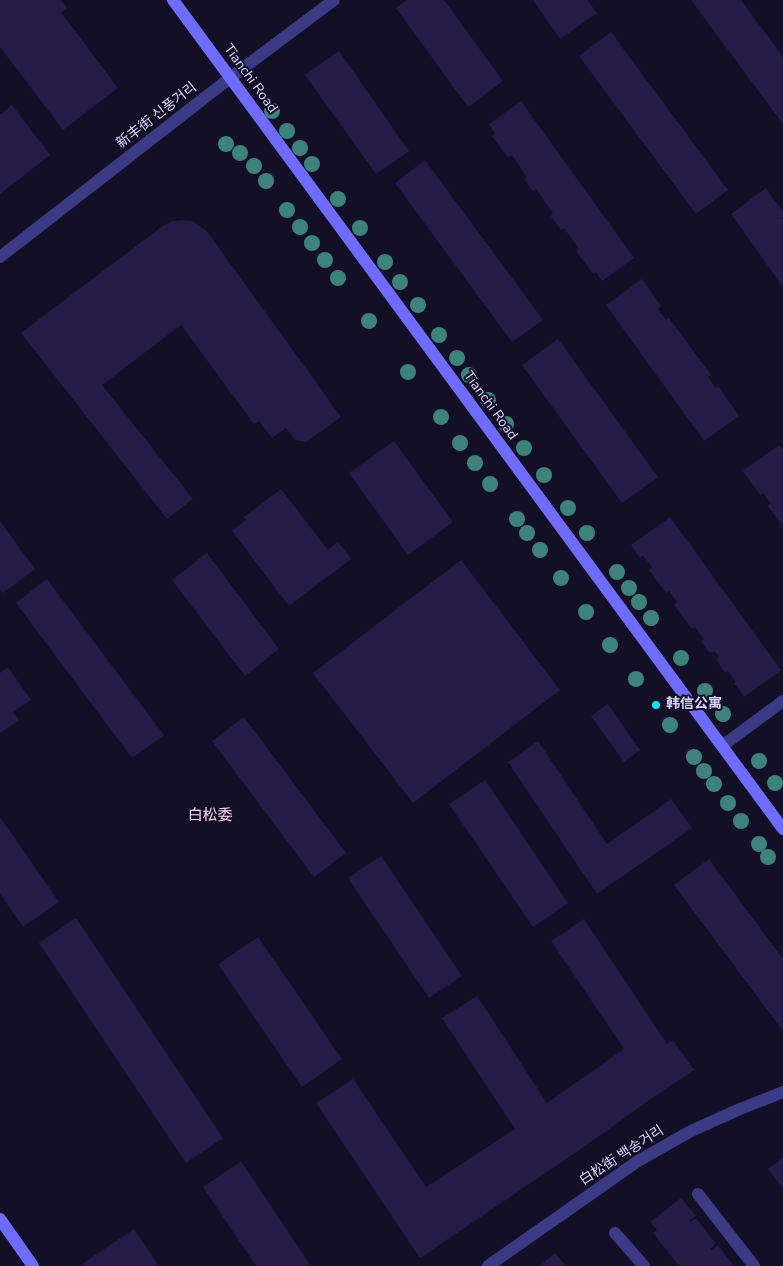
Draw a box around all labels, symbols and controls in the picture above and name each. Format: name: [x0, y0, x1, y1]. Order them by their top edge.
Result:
street label: Tianchi Road: [219, 41, 281, 117]
street label: 新丰街 신풍거리: [114, 79, 200, 153]
street label: Tianchi Road: [459, 368, 521, 444]
place label: 韩信公寓: [666, 697, 722, 713]
marker: 韩信公寓: [650, 699, 662, 711]
district label: 白松委: [188, 807, 232, 825]
street label: 白松街 백송거리: [577, 1123, 667, 1189]

